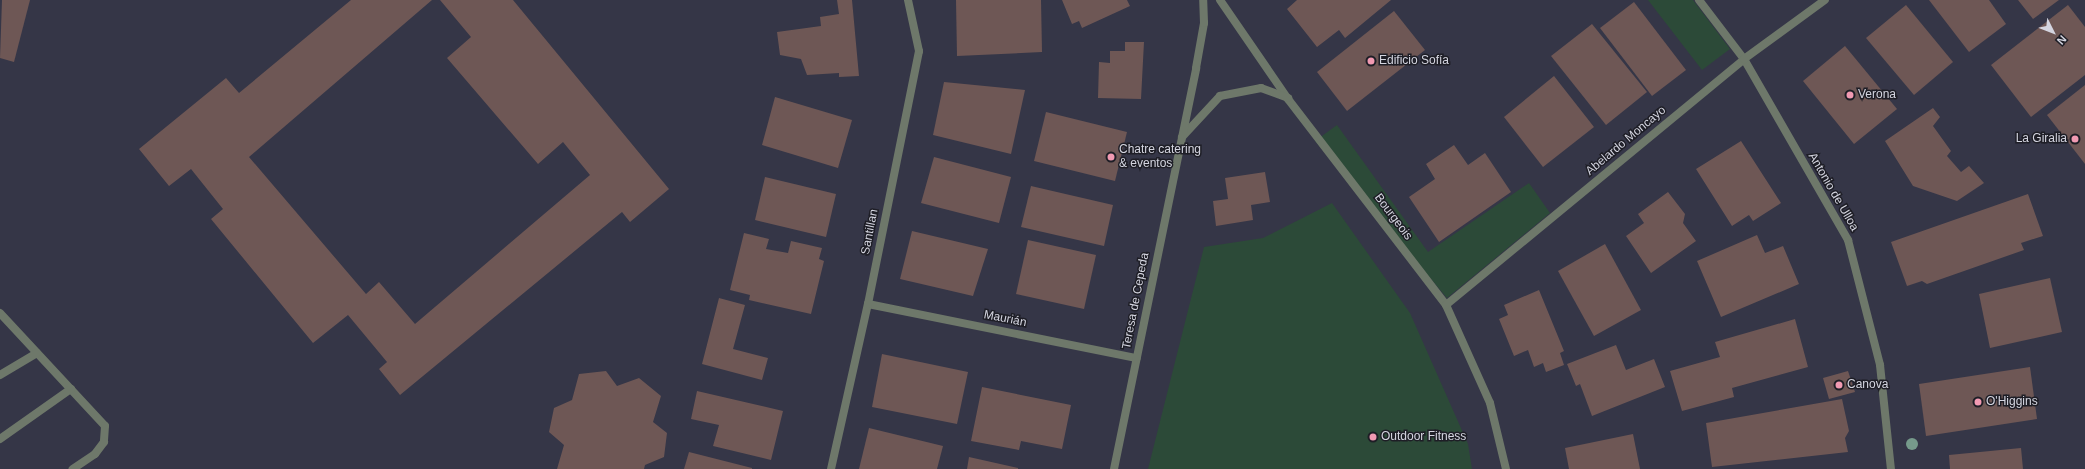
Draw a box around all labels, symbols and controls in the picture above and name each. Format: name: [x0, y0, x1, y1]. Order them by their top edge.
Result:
north arrow: [2033, 12, 2073, 52]
text: N: [2055, 33, 2069, 47]
place label: Edificio Sofía: [1379, 54, 1449, 68]
marker: Edificio Sofía: [1366, 56, 1376, 66]
place label: Verona: [1858, 88, 1896, 102]
marker: Verona: [1845, 90, 1855, 100]
street label: Abelardo Moncayo: [1583, 103, 1669, 179]
place label: La Giralia: [2016, 132, 2067, 146]
marker: La Giralia: [2070, 134, 2080, 144]
place label: Chatre catering & eventos: [1119, 143, 1201, 171]
street label: Antonio de Ulloa: [1805, 150, 1861, 234]
marker: Chatre catering & eventos: [1106, 152, 1116, 162]
street label: Bourgeois: [1371, 191, 1415, 243]
street label: Santillan: [859, 208, 881, 256]
street label: Teresa de Cepeda: [1120, 251, 1152, 351]
street label: Maurián: [982, 308, 1028, 330]
place label: Canova: [1847, 378, 1888, 392]
marker: Canova: [1834, 380, 1844, 390]
place label: O'Higgins: [1986, 395, 2038, 409]
marker: O'Higgins: [1973, 397, 1983, 407]
place label: Outdoor Fitness: [1381, 430, 1466, 444]
marker: Outdoor Fitness: [1368, 432, 1378, 442]

